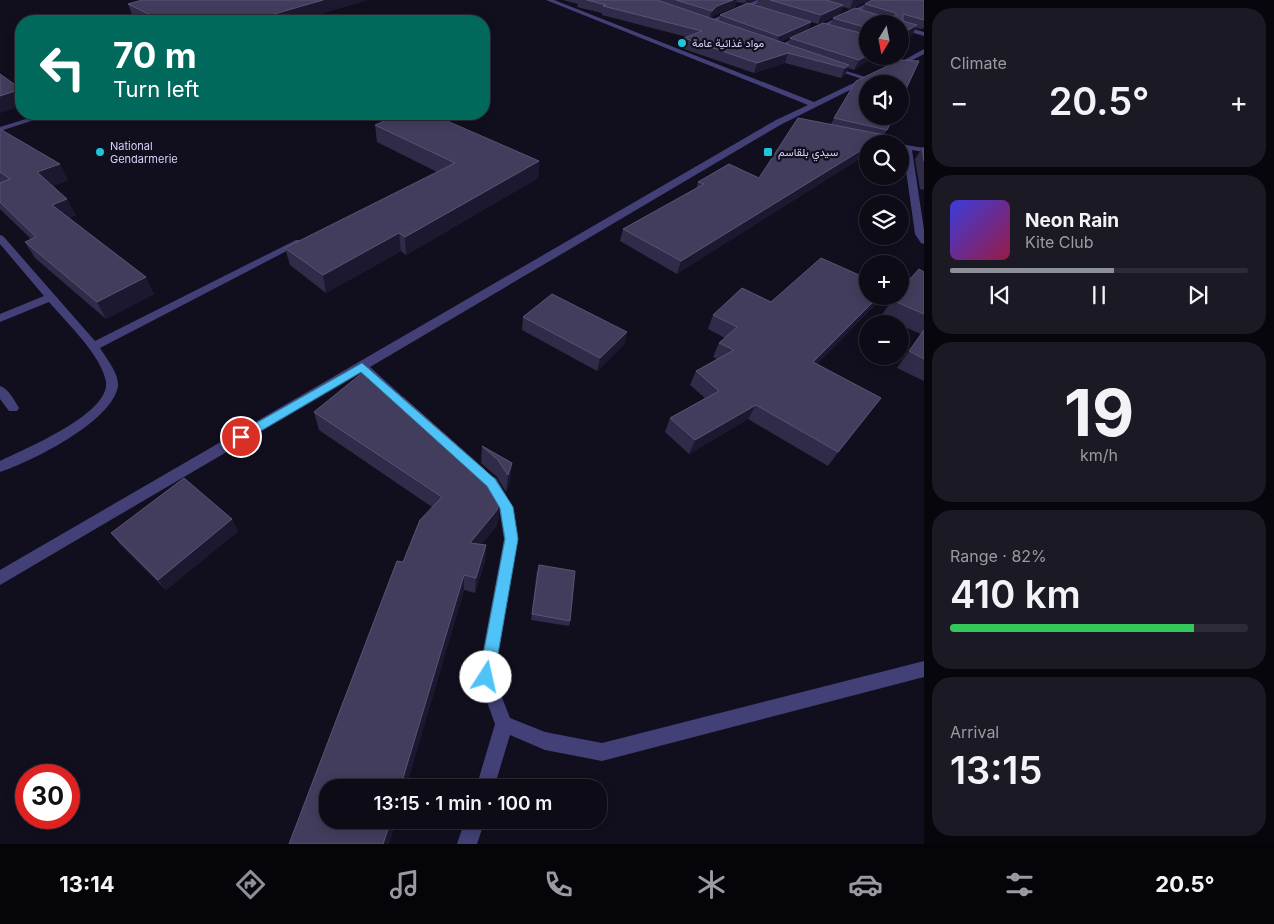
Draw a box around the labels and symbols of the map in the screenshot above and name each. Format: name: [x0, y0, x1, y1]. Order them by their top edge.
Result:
north arrow: [859, 15, 909, 65]
place label: مواد غذائية عامة: [692, 36, 764, 50]
marker: مواد غذائية عامة: [676, 37, 688, 49]
place label: National Gendarmerie: [110, 139, 178, 166]
place label: سيدي بلقاسم: [778, 145, 838, 162]
marker: National Gendarmerie: [94, 146, 106, 158]
marker: سيدي بلقاسم: [762, 146, 774, 158]
pin: [220, 416, 262, 458]
position arrow: [459, 650, 511, 702]
speed limit sign: 30: [15, 764, 80, 829]

